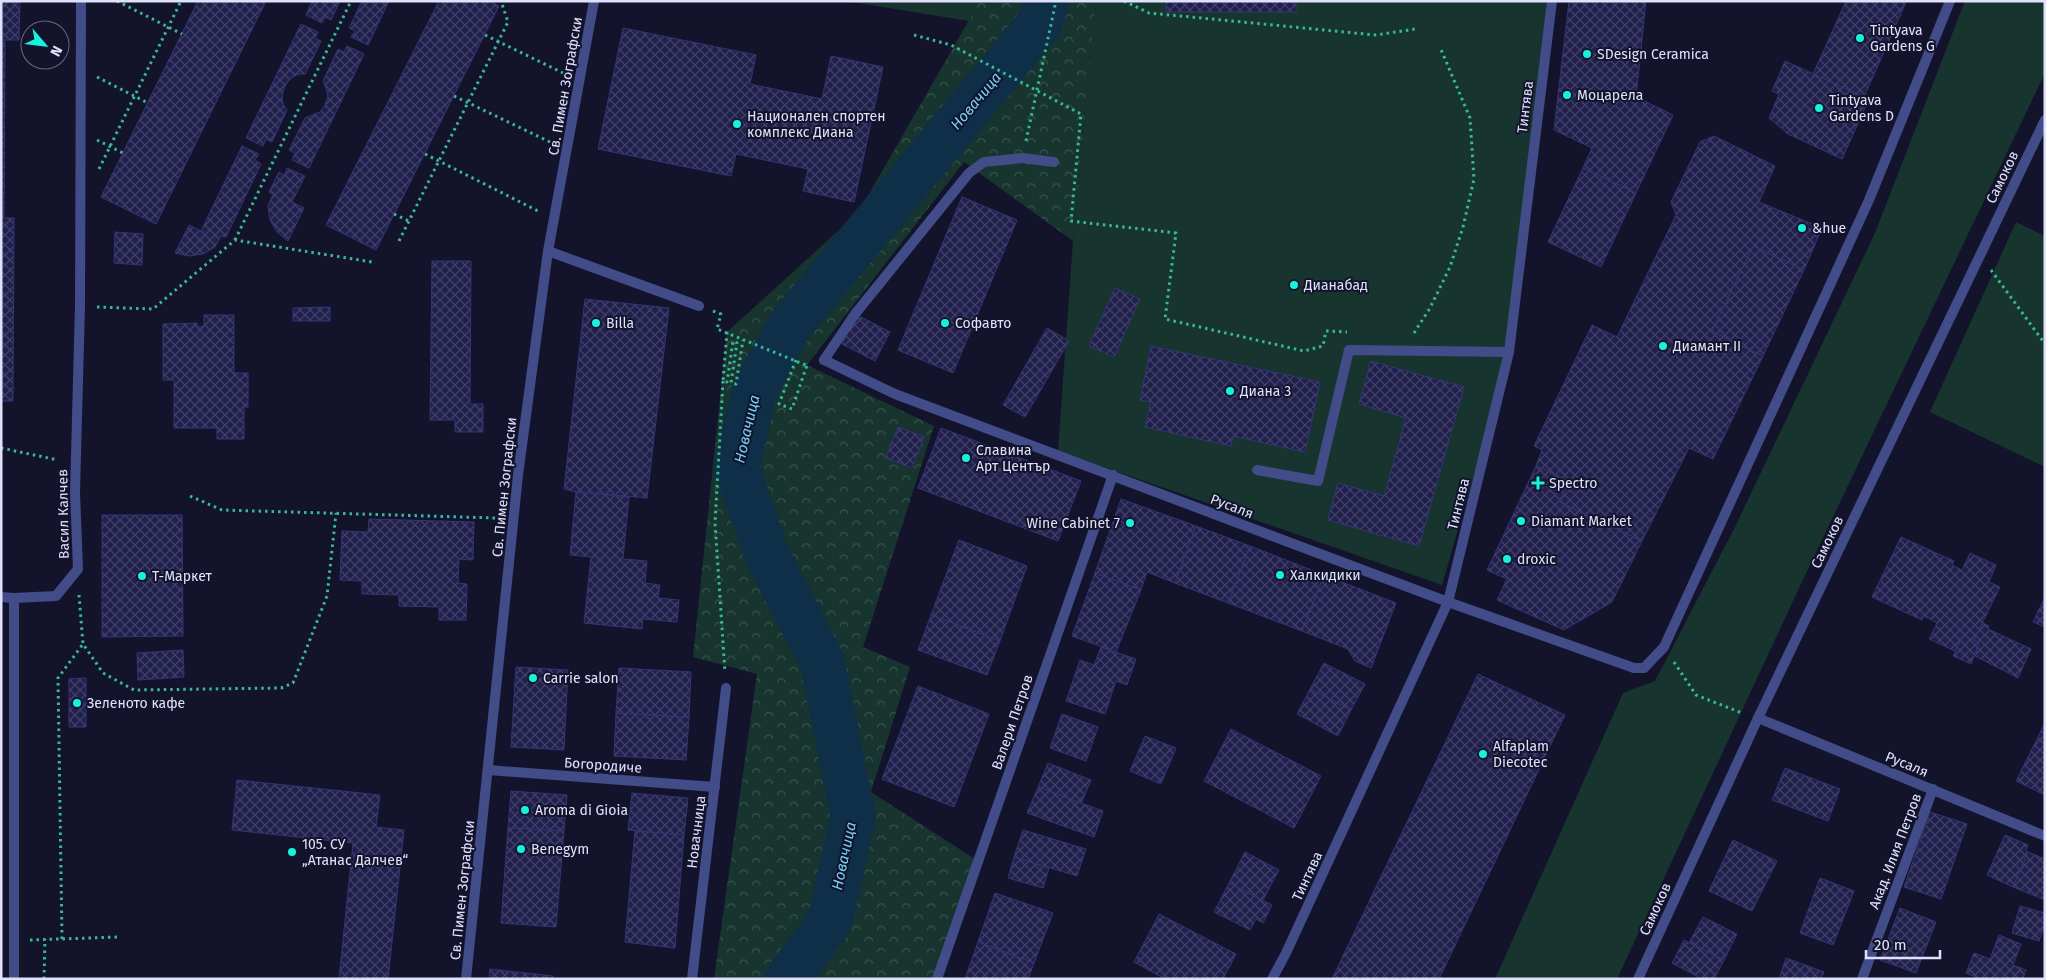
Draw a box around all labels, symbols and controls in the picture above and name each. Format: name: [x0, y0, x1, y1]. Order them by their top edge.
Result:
street label: Св. Пимен Зографски: [545, 15, 586, 157]
north arrow: [20, 20, 70, 70]
place label: Tintyava Gardens G: [1870, 22, 1935, 55]
marker: Tintyava Gardens G: [1854, 32, 1866, 44]
text: N: [46, 43, 66, 59]
place label: SDesign Ceramica: [1597, 46, 1709, 63]
marker: SDesign Ceramica: [1581, 48, 1593, 60]
water label: Новачица: [947, 69, 1005, 133]
street label: Тинтява: [1514, 80, 1537, 134]
place label: Моцарела: [1577, 87, 1643, 104]
marker: Моцарела: [1561, 89, 1573, 101]
place label: Tintyava Gardens D: [1829, 92, 1894, 125]
marker: Tintyava Gardens D: [1813, 102, 1825, 114]
place label: Национален спортен комплекс Диана: [747, 108, 886, 141]
marker: Национален спортен комплекс Диана: [731, 118, 743, 130]
street label: Самоков: [1983, 148, 2022, 206]
place label: &hue: [1812, 220, 1846, 237]
marker: &hue: [1796, 222, 1808, 234]
place label: Дианабад: [1303, 277, 1368, 294]
marker: Дианабад: [1288, 279, 1300, 291]
place label: Billa: [606, 315, 634, 332]
place label: Софавто: [955, 315, 1011, 332]
marker: Billa: [590, 317, 602, 329]
marker: Софавто: [939, 317, 951, 329]
place label: Диамант II: [1672, 338, 1741, 355]
marker: Диамант II: [1657, 340, 1669, 352]
place label: Диана 3: [1239, 383, 1291, 400]
marker: Диана 3: [1224, 385, 1236, 397]
water label: Новачица: [730, 393, 764, 465]
street label: Св. Пимен Зографски: [489, 416, 520, 558]
place label: Славина Арт Център: [976, 442, 1050, 475]
marker: Славина Арт Център: [960, 452, 972, 464]
street label: Васил Калчев: [54, 469, 73, 559]
place label: Spectro: [1549, 475, 1597, 492]
marker: Spectro: [1531, 476, 1545, 490]
street label: Тинтява: [1444, 477, 1473, 532]
street label: Русаля: [1208, 490, 1256, 522]
place label: Diamant Market: [1531, 513, 1633, 530]
street label: Самоков: [1808, 513, 1847, 571]
place label: Wine Cabinet 7: [1027, 515, 1120, 532]
marker: Diamant Market: [1515, 515, 1527, 527]
marker: Wine Cabinet 7: [1124, 517, 1136, 529]
place label: droxic: [1517, 551, 1556, 568]
marker: droxic: [1501, 553, 1513, 565]
place label: Халкидики: [1290, 567, 1361, 584]
place label: Т-Маркет: [152, 568, 212, 585]
marker: Халкидики: [1274, 569, 1286, 581]
marker: Т-Маркет: [136, 570, 148, 582]
place label: Carrie salon: [543, 670, 619, 687]
marker: Carrie salon: [527, 672, 539, 684]
street label: Валери Петров: [988, 672, 1037, 772]
place label: Зеленото кафе: [87, 695, 185, 712]
marker: Зеленото кафе: [71, 697, 83, 709]
place label: Alfaplam Diecotec: [1493, 738, 1549, 771]
marker: Alfaplam Diecotec: [1477, 748, 1489, 760]
street label: Русаля: [1883, 748, 1931, 781]
street label: Богородиче: [563, 754, 642, 777]
street label: Акад. Илия Петров: [1866, 791, 1925, 911]
street label: Новачница: [684, 795, 709, 869]
place label: Aroma di Gioia: [535, 802, 628, 819]
marker: Aroma di Gioia: [519, 804, 531, 816]
street label: Св. Пимен Зографски: [447, 819, 478, 961]
water label: Новачица: [828, 820, 860, 892]
place label: 105. СУ „Атанас Далчев“: [302, 836, 409, 869]
place label: Benegym: [531, 841, 589, 858]
marker: Benegym: [515, 843, 527, 855]
marker: 105. СУ „Атанас Далчев“: [286, 846, 298, 858]
street label: Тинтява: [1289, 849, 1326, 904]
street label: Самоков: [1636, 880, 1675, 938]
scale bar: [1866, 928, 1940, 960]
text: 20 m: [1874, 936, 1907, 954]

